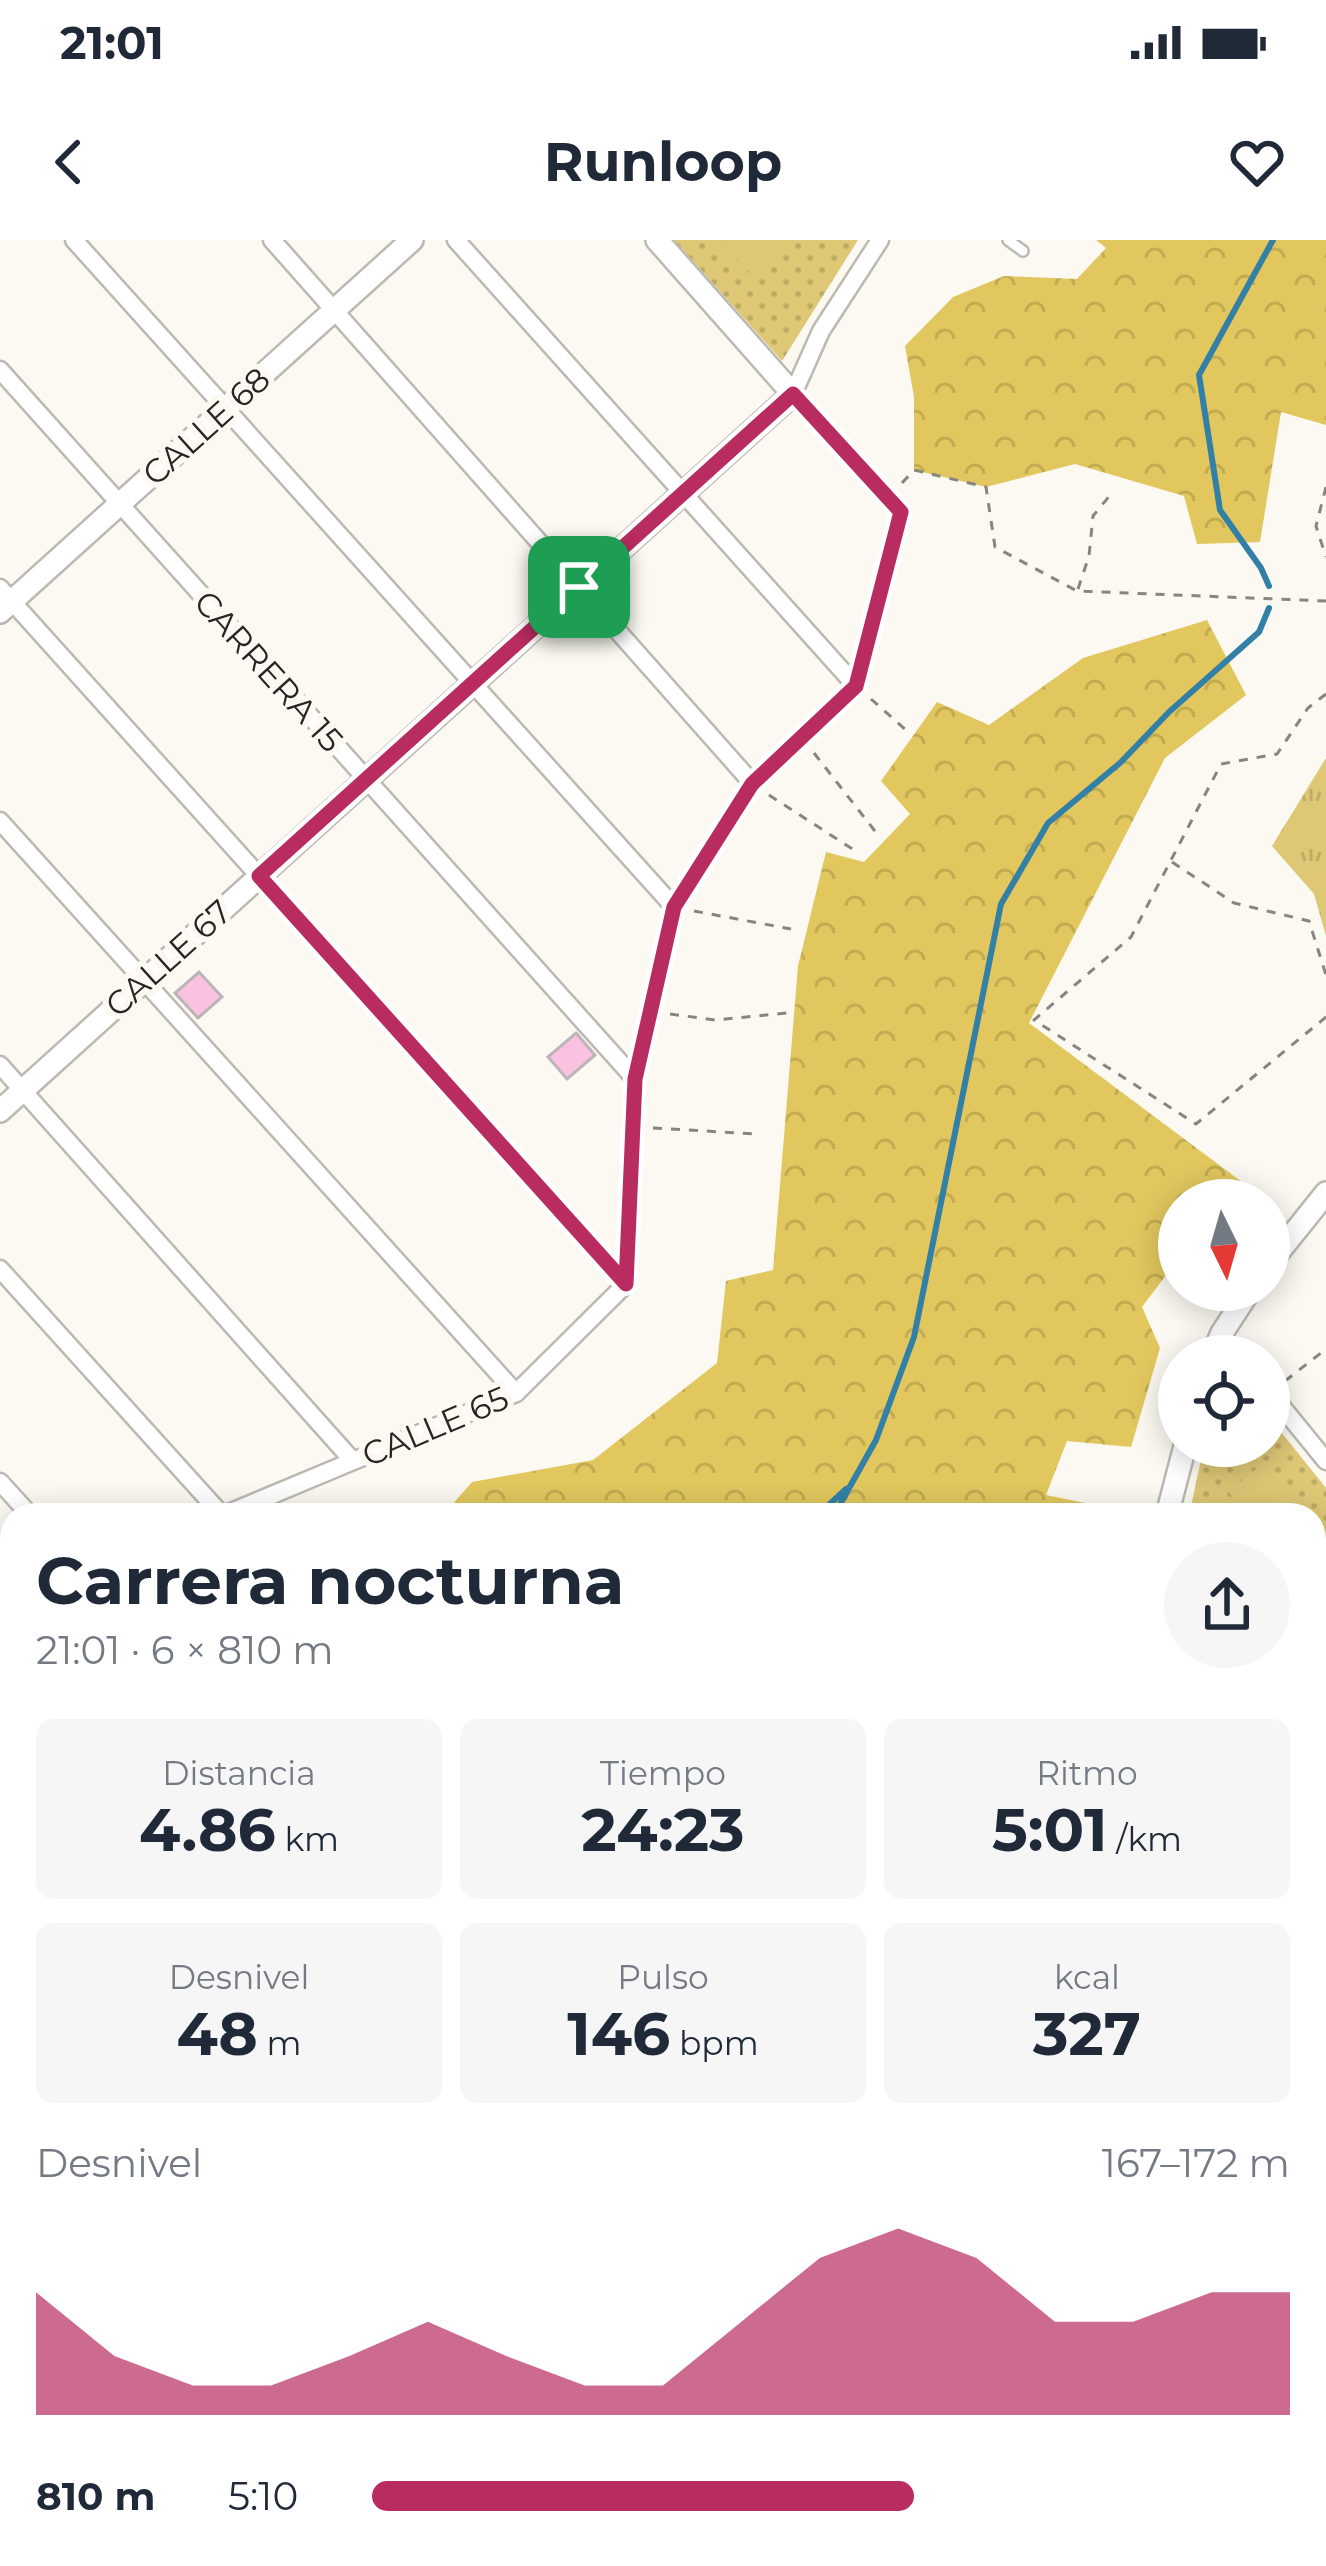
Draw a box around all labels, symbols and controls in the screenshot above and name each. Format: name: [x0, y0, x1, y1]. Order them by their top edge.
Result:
text: 21:01: [60, 15, 164, 70]
icon: back: [36, 129, 102, 195]
text: Runloop: [544, 129, 782, 195]
icon: heart: [1224, 129, 1290, 195]
street label: CALLE 68: [134, 359, 278, 493]
pin: [528, 536, 630, 638]
icon: arrive: [546, 554, 612, 620]
street label: CARRERA 15: [186, 582, 352, 760]
street label: CALLE 67: [97, 891, 239, 1025]
north arrow: [1158, 1179, 1290, 1311]
map controls: [1158, 1179, 1290, 1467]
button: locate: [1158, 1335, 1290, 1467]
street label: CALLE 65: [356, 1377, 514, 1475]
text: Carrera nocturna: [36, 1540, 625, 1621]
button: share: [1164, 1542, 1290, 1668]
text: 21:01 · 6 × 810 m: [36, 1626, 334, 1674]
text: Distancia: [162, 1753, 316, 1793]
text: Tiempo: [600, 1753, 726, 1793]
text: Ritmo: [1036, 1753, 1138, 1793]
text: 4.86: [139, 1793, 276, 1866]
text: 24:23: [581, 1793, 745, 1866]
text: 5:01: [992, 1793, 1108, 1866]
text: km: [276, 1819, 339, 1859]
text: /km: [1108, 1819, 1182, 1859]
text: Desnivel: [169, 1957, 309, 1997]
text: Pulso: [617, 1957, 709, 1997]
text: kcal: [1054, 1957, 1120, 1997]
text: 48: [176, 1997, 258, 2070]
text: 146: [567, 1997, 670, 2070]
text: 327: [1033, 1997, 1141, 2070]
text: m: [258, 2023, 302, 2063]
text: bpm: [670, 2023, 759, 2063]
text: Desnivel: [36, 2139, 202, 2187]
text: 167–172 m: [1102, 2139, 1290, 2187]
text: 810 m: [36, 2472, 155, 2520]
text: 5:10: [228, 2472, 298, 2520]

